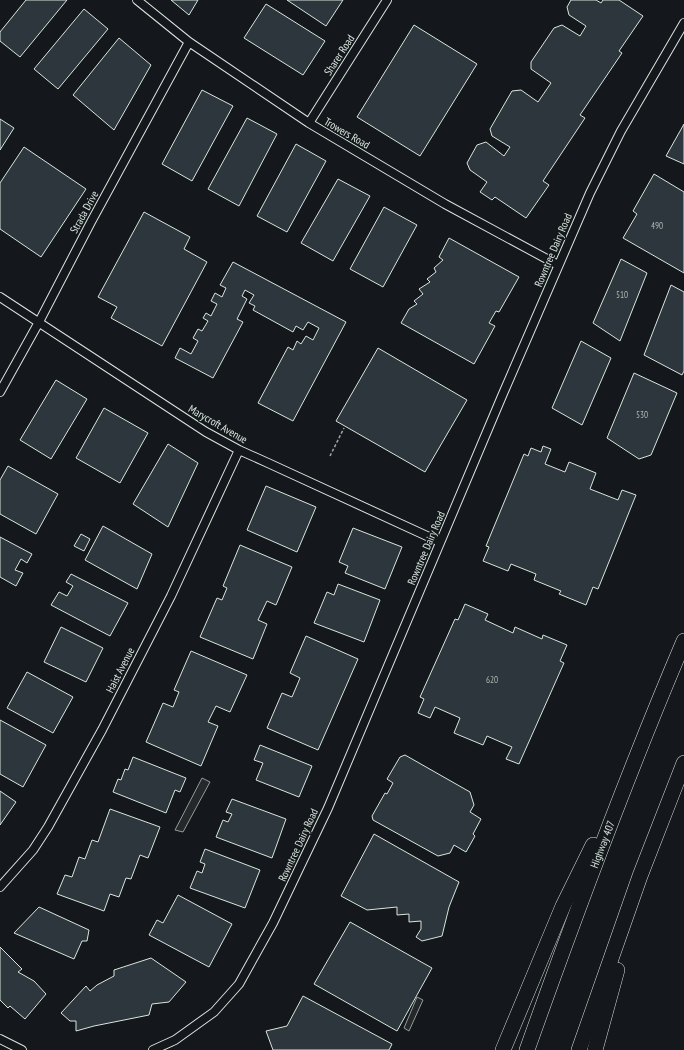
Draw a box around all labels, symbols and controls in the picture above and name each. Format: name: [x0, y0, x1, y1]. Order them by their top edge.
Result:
street label: Sharer Road: [321, 32, 357, 78]
street label: Trowers Road: [322, 114, 373, 152]
street label: Strada Drive: [67, 188, 102, 236]
street label: Rowntree Dairy Road: [531, 211, 575, 289]
house number: 490: [651, 220, 663, 231]
house number: 510: [616, 289, 628, 300]
street label: Marycroft Avenue: [186, 402, 250, 447]
house number: 530: [636, 409, 648, 420]
street label: Rowntree Dairy Road: [404, 509, 448, 587]
street label: Haist Avenue: [103, 644, 138, 695]
house number: 620: [486, 674, 498, 685]
street label: Rowntree Dairy Road: [275, 806, 321, 884]
street label: Highway 407: [587, 819, 618, 870]

